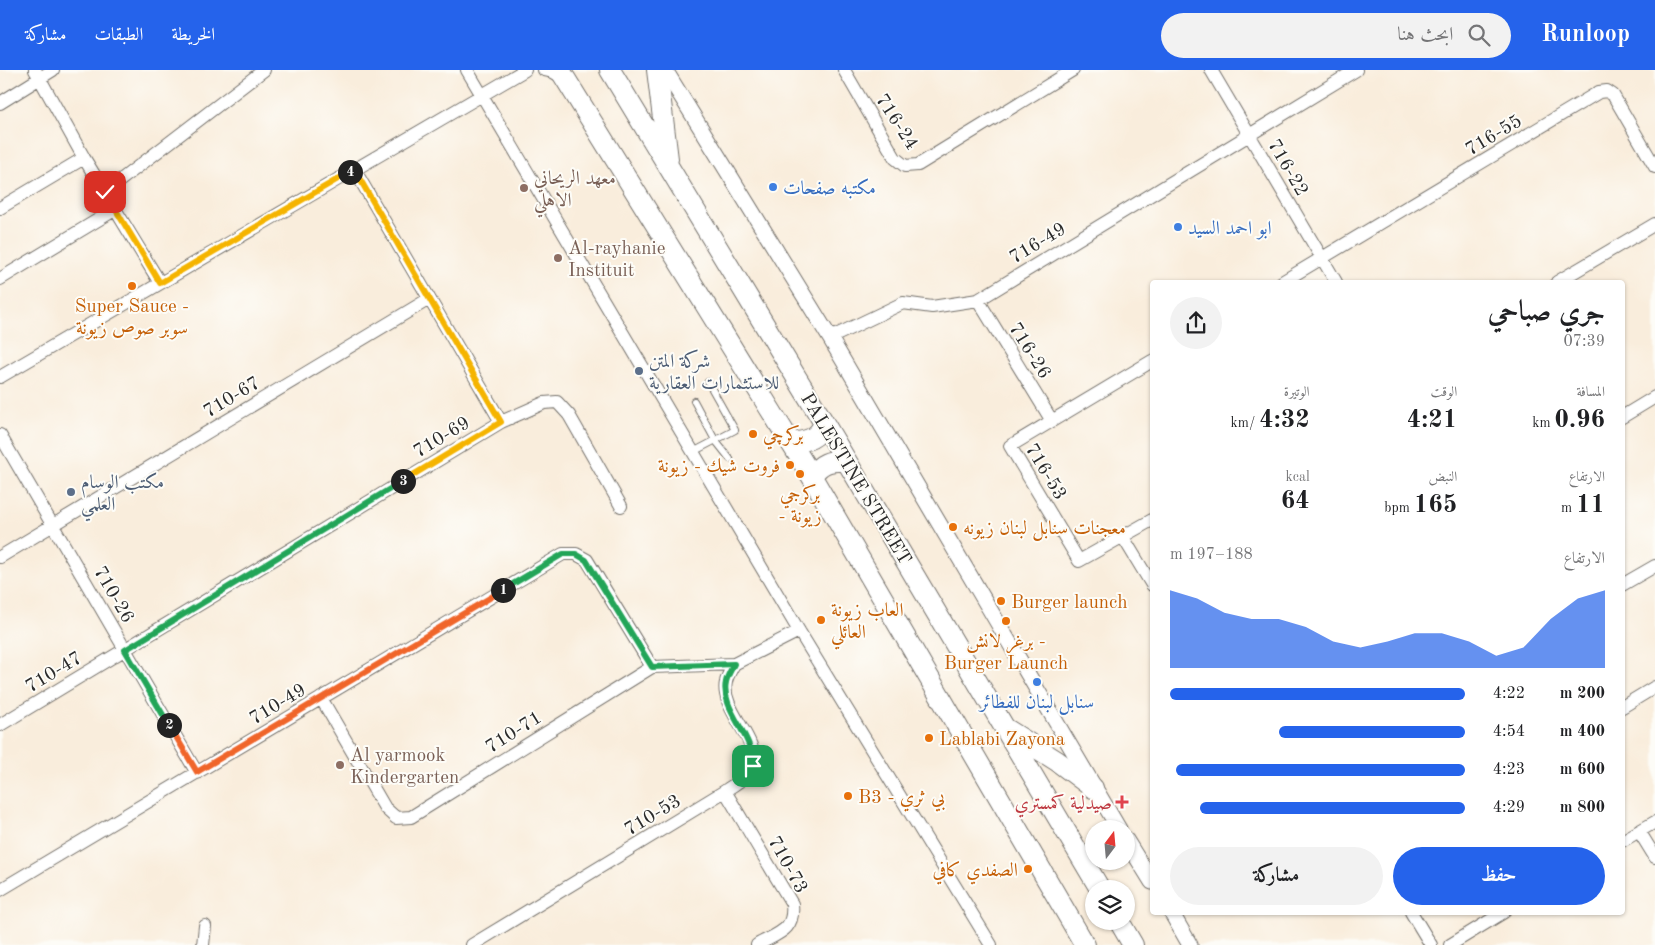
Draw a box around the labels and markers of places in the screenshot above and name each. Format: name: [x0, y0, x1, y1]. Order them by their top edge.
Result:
pin: 4: [338, 160, 362, 184]
place label: معهد الريحاني الاهلي: [534, 168, 616, 218]
pin: [84, 171, 126, 213]
place label: مكتبه صفحات: [783, 178, 876, 199]
marker: مكتبه صفحات: [767, 181, 779, 193]
marker: معهد الريحاني الاهلي: [518, 182, 530, 194]
place label: ابو احمد السيد: [1188, 220, 1272, 240]
marker: ابو احمد السيد: [1172, 221, 1184, 233]
place label: Al-rayhanie Instituit: [568, 240, 665, 281]
marker: Al-rayhanie Instituit: [552, 252, 564, 264]
marker: Super Sauce - سوبر صوص زيونة: [126, 280, 138, 292]
place label: Super Sauce - سوبر صوص زيونة: [75, 298, 189, 340]
place label: شركة المتن للاستثمارات العقارية: [649, 349, 779, 395]
marker: شركة المتن للاستثمارات العقارية: [633, 365, 645, 377]
place label: بركرچي: [763, 425, 804, 450]
marker: بركرچي: [747, 428, 759, 440]
place label: فروت شيك - زيونة: [658, 457, 780, 478]
marker: فروت شيك - زيونة: [784, 459, 796, 471]
pin: 3: [390, 468, 416, 494]
marker: بركرجي - زيونة: [794, 468, 806, 480]
place label: مكتب الوسام العلمي: [81, 472, 164, 522]
place label: بركرجي - زيونة: [778, 484, 822, 528]
marker: مكتب الوسام العلمي: [65, 486, 77, 498]
place label: معجنات سنابل لبنان زيونه: [963, 520, 1126, 541]
marker: معجنات سنابل لبنان زيونه: [947, 521, 959, 533]
pin: 1: [490, 578, 516, 602]
place label: Burger launch: [1011, 594, 1128, 613]
marker: Burger launch: [995, 595, 1007, 607]
place label: العاب زيونة العائلي: [831, 602, 904, 650]
marker: العاب زيونة العائلي: [815, 614, 827, 626]
marker: برغر لانش - Burger Launch: [1000, 615, 1012, 627]
place label: برغر لانش - Burger Launch: [944, 633, 1068, 674]
marker: سنابل لبنان للفطائر: [1031, 676, 1043, 688]
place label: سنابل لبنان للفطائر: [978, 694, 1094, 715]
pin: 2: [156, 712, 182, 738]
place label: Lablabi Zayona: [939, 731, 1066, 750]
marker: Lablabi Zayona: [923, 732, 935, 744]
pin: [732, 745, 774, 787]
place label: Al yarmook Kindergarten: [350, 747, 459, 788]
marker: Al yarmook Kindergarten: [334, 759, 346, 771]
place label: B3 - بي ثري: [858, 789, 945, 812]
marker: B3 - بي ثري: [842, 790, 854, 802]
place label: صيدلية كمستري: [1015, 794, 1112, 818]
marker: صيدلية كمستري: [1116, 796, 1128, 808]
place label: الصفدي كافي: [933, 861, 1018, 885]
marker: الصفدي كافي: [1022, 863, 1034, 875]

